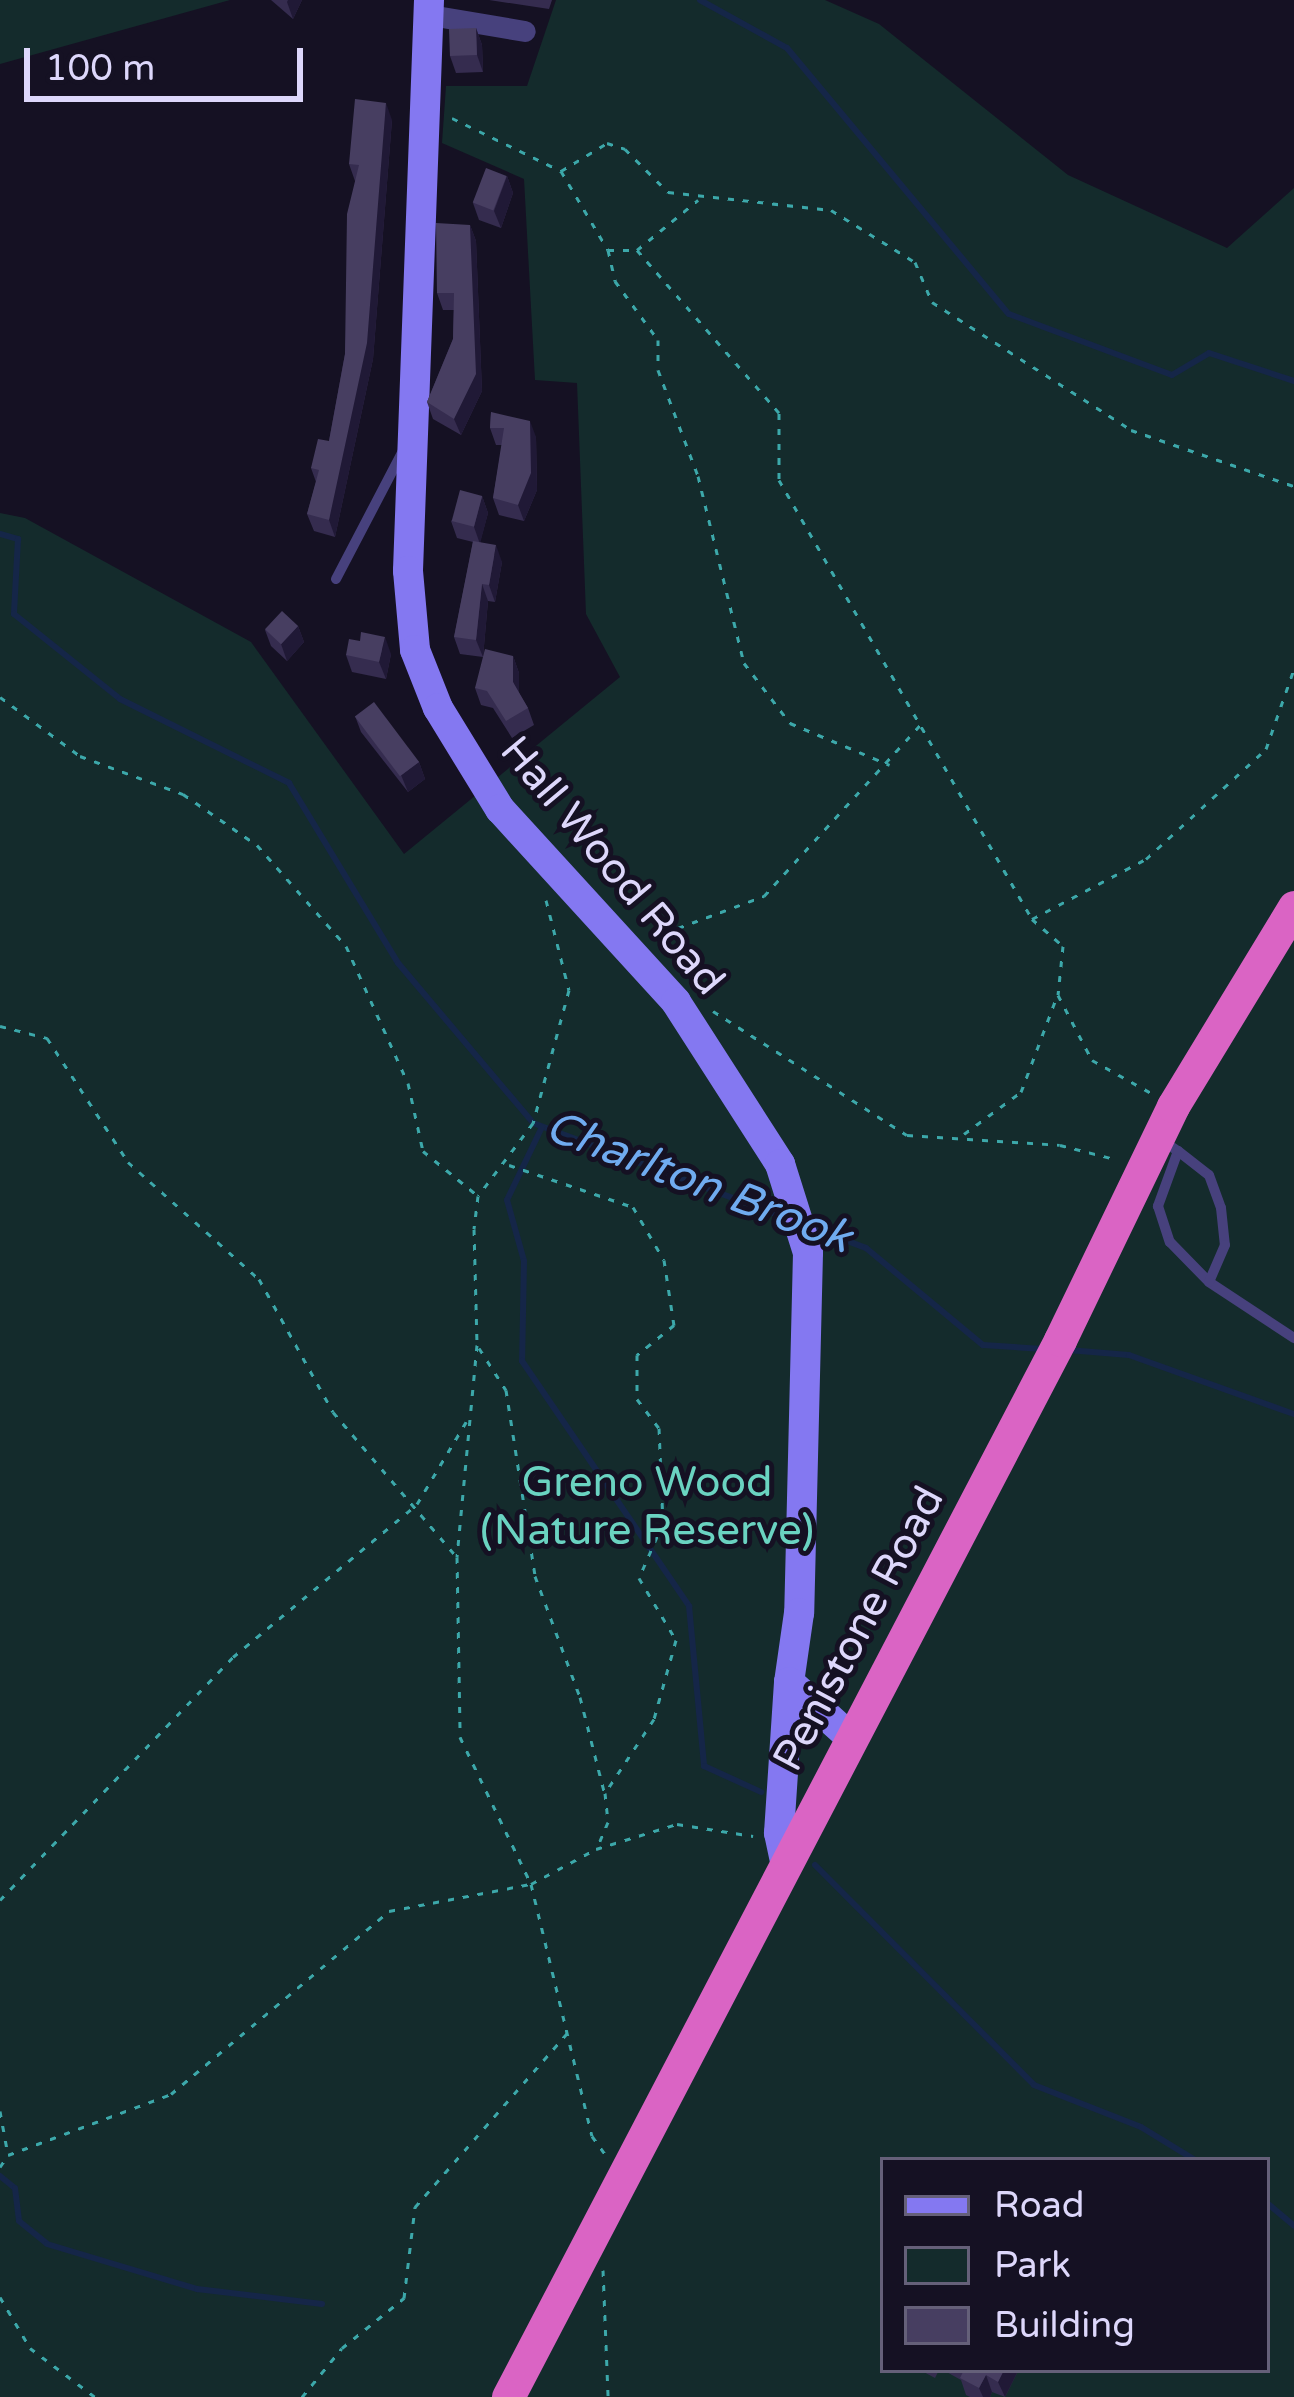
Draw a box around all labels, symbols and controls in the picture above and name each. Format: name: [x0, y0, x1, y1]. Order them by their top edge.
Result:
scale bar: [30, 24, 309, 98]
text: 100 m: [45, 47, 155, 90]
street label: Hall Wood Road: [489, 727, 735, 1005]
water label: Charlton Brook: [538, 1100, 858, 1266]
park label: Greno Wood (Nature Reserve): [480, 1458, 814, 1556]
street label: Penistone Road: [763, 1478, 955, 1780]
legend: [880, 2157, 1270, 2373]
text: Road: [994, 2184, 1084, 2227]
text: Park: [994, 2244, 1071, 2287]
text: Building: [994, 2304, 1135, 2347]

